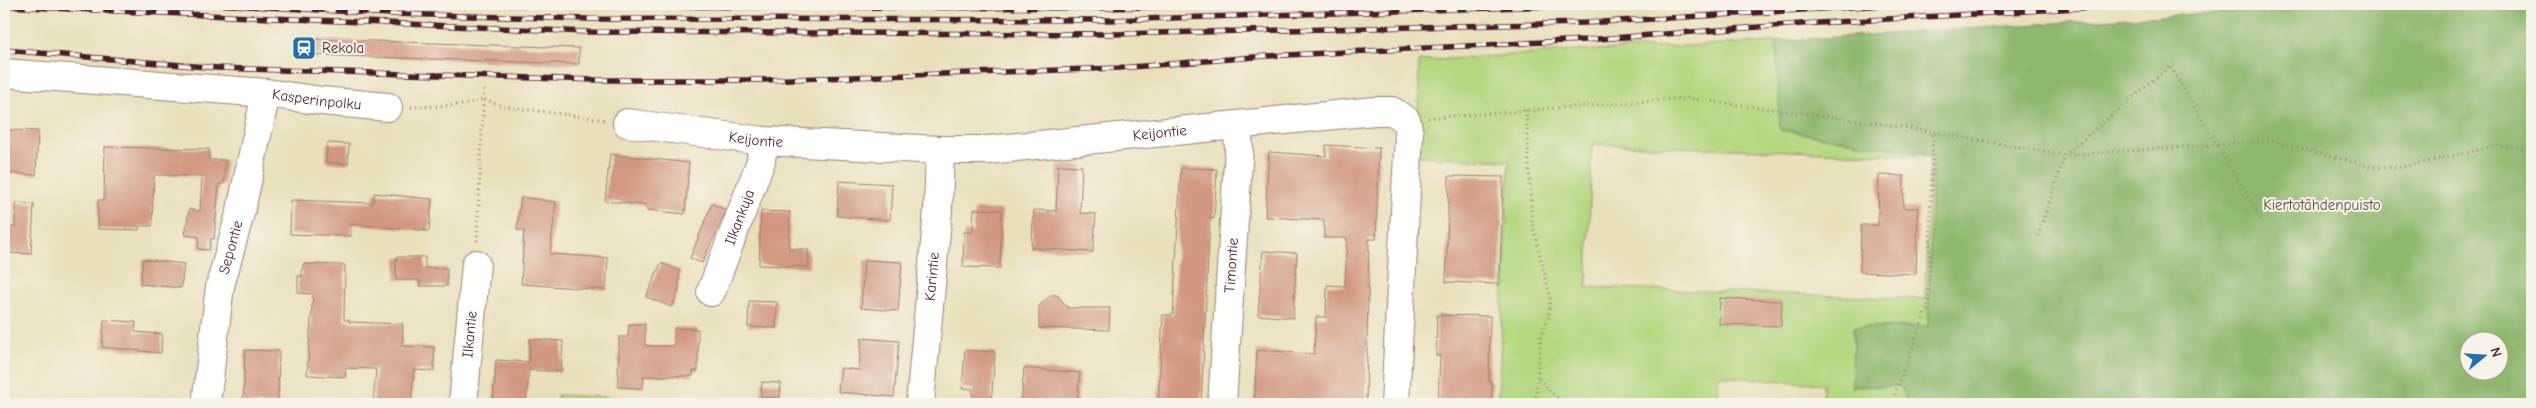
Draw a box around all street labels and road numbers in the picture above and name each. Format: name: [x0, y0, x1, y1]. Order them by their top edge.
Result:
street label: Kasperinpolku: [271, 85, 362, 114]
street label: Keijontie: [1132, 121, 1188, 144]
street label: Keijontie: [728, 128, 784, 151]
street label: Ilkankuja: [721, 187, 758, 248]
street label: Sepontie: [215, 218, 247, 276]
street label: Timontie: [1220, 237, 1242, 293]
street label: Karintie: [921, 251, 943, 302]
street label: Ilkantie: [458, 309, 481, 359]

